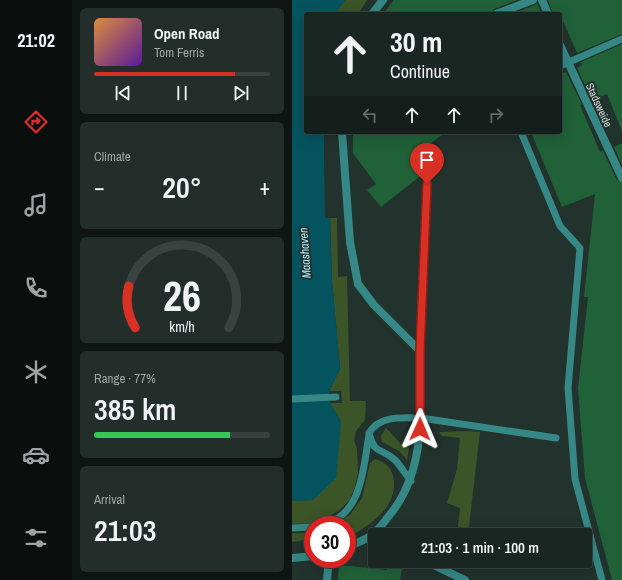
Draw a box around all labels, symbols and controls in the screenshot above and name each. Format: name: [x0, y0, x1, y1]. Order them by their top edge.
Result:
text: Open Road: [154, 23, 220, 44]
text: 30 m: [390, 23, 442, 61]
text: 21:02: [17, 28, 55, 53]
icon: ahead: [324, 28, 376, 80]
text: Tom Ferris: [154, 44, 204, 61]
text: Continue: [390, 59, 450, 84]
street label: Stadsweide: [583, 81, 615, 129]
icon: previous: [112, 82, 134, 104]
icon: pause: [171, 82, 193, 104]
icon: next: [230, 82, 252, 104]
icon: left: [359, 104, 381, 126]
icon: ahead: [401, 104, 423, 126]
icon: ahead: [443, 104, 465, 126]
icon: right: [485, 104, 507, 126]
icon: directions: [22, 108, 50, 136]
pin: [410, 143, 444, 184]
text: Climate: [94, 148, 131, 165]
icon: arrive: [416, 149, 438, 171]
text: 20°: [162, 167, 202, 207]
text: −: [94, 172, 105, 202]
text: +: [259, 172, 270, 202]
icon: music: [22, 191, 50, 219]
water label: Maashaven: [295, 227, 315, 279]
text: 26: [163, 268, 201, 324]
icon: phone: [22, 274, 50, 302]
text: km/h: [169, 317, 195, 336]
icon: climate: [22, 358, 50, 386]
text: Range · 77%: [94, 370, 156, 387]
text: 385 km: [94, 389, 176, 429]
position arrow: [399, 408, 441, 450]
icon: car: [22, 441, 50, 469]
text: Arrival: [94, 491, 125, 508]
text: 21:03: [94, 510, 156, 550]
speed limit sign: 30: [304, 516, 356, 568]
icon: filters: [22, 524, 50, 552]
text: 21:03 · 1 min · 100 m: [421, 537, 539, 558]

